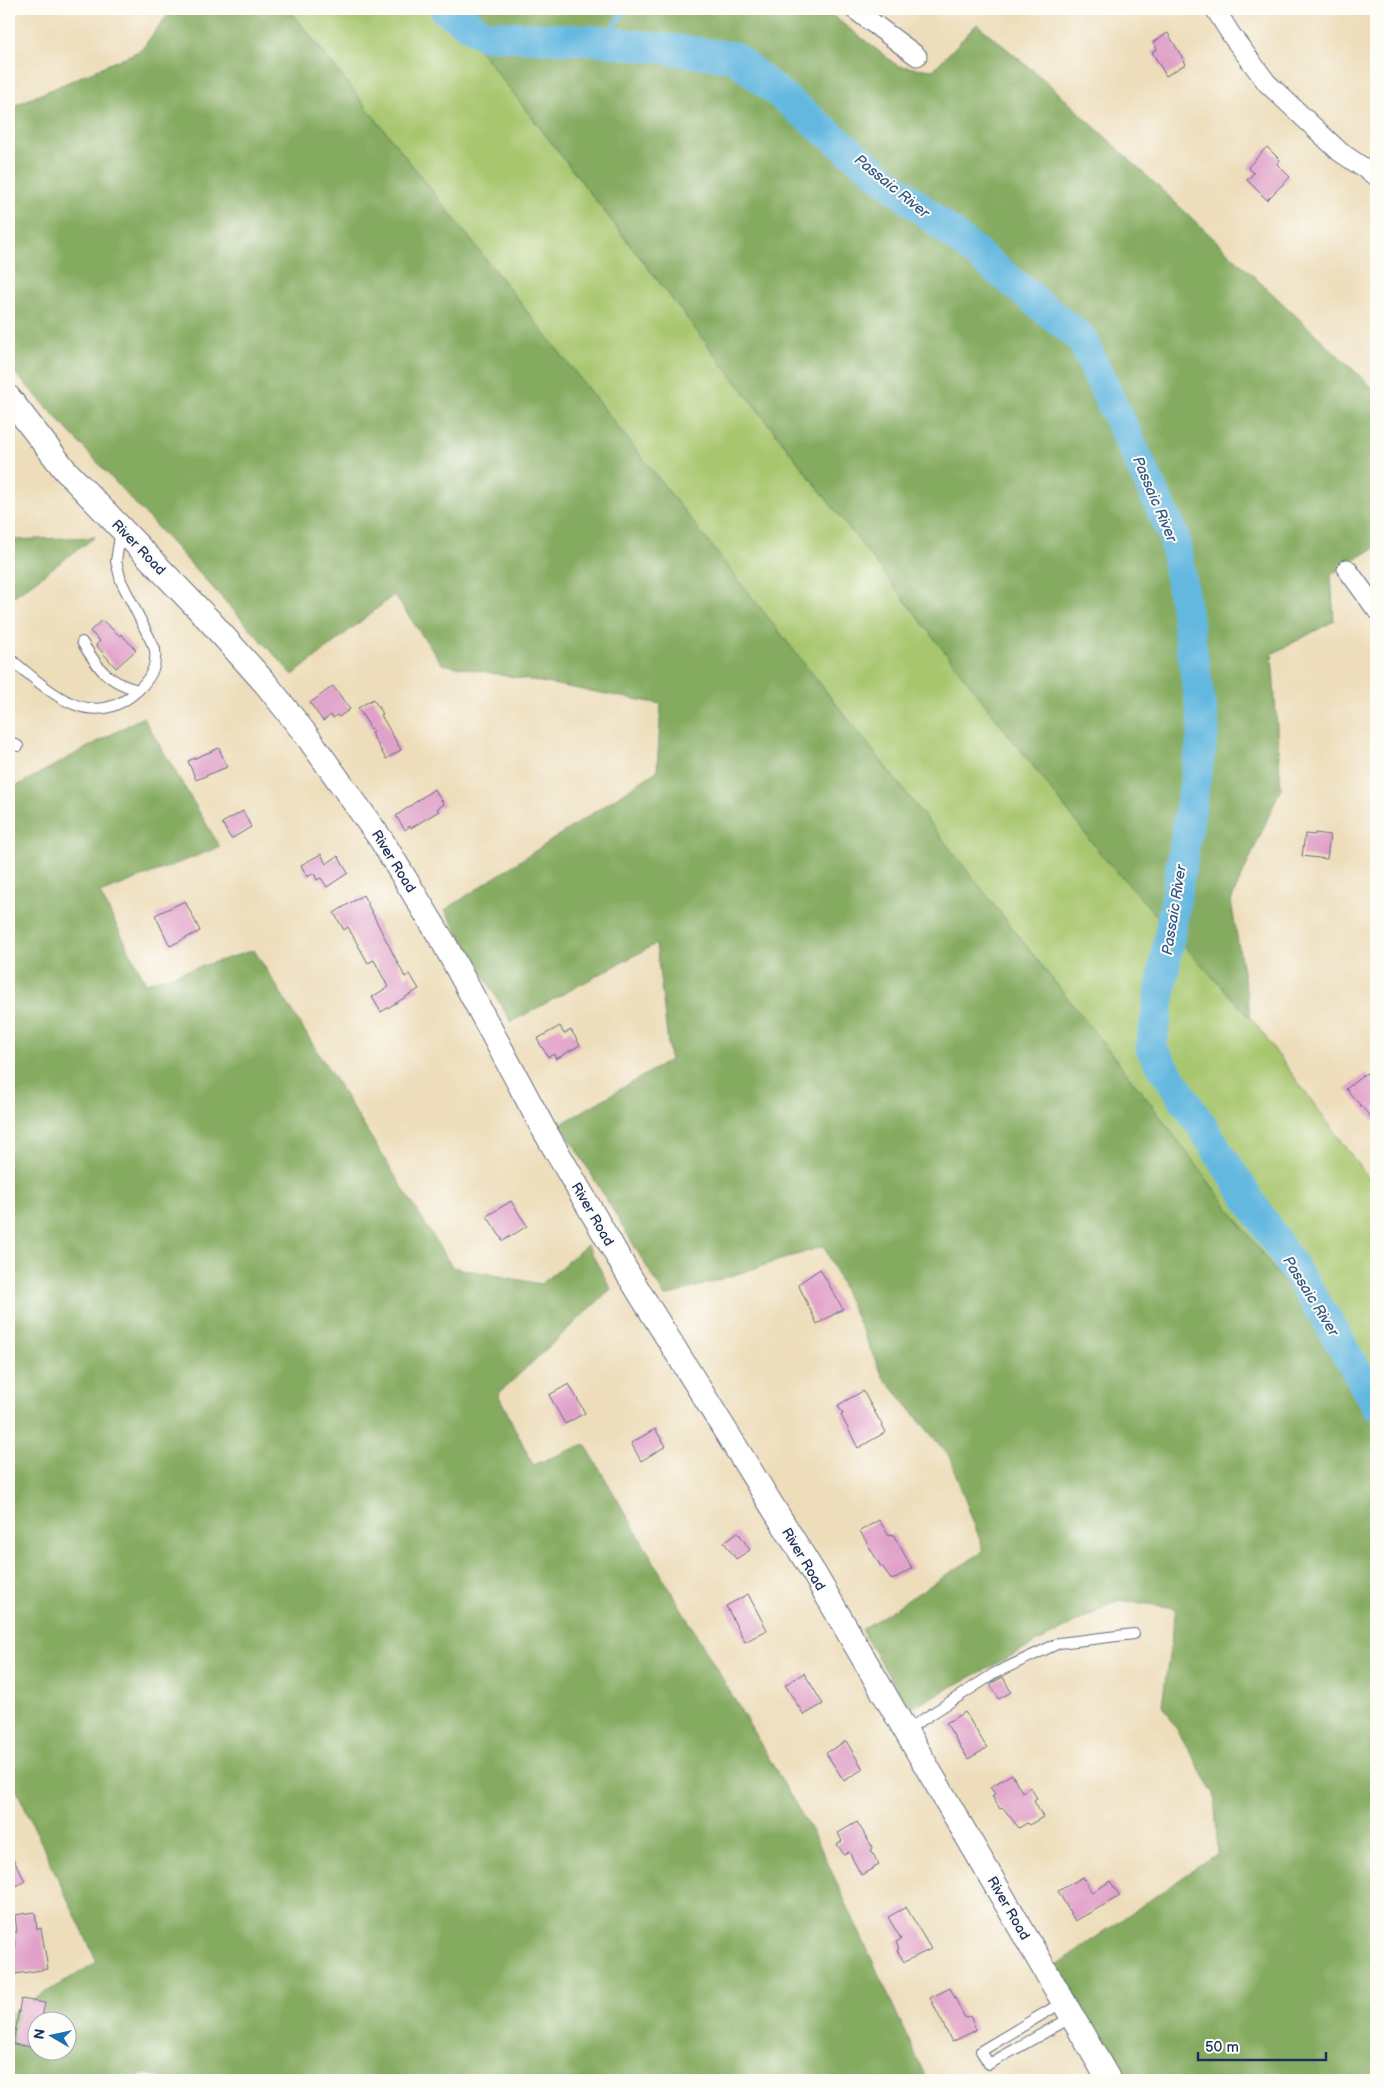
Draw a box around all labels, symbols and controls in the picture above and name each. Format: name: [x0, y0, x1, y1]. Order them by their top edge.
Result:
water label: Passaic River: [850, 150, 934, 223]
water label: Passaic River: [1128, 453, 1182, 546]
street label: River Road: [108, 516, 169, 579]
street label: River Road: [368, 827, 419, 896]
water label: Passaic River: [1158, 862, 1191, 957]
street label: River Road: [568, 1180, 618, 1249]
water label: Passaic River: [1278, 1253, 1344, 1341]
street label: River Road: [778, 1525, 829, 1594]
street label: River Road: [984, 1874, 1034, 1943]
north arrow: [28, 2012, 78, 2062]
text: N: [30, 2028, 49, 2041]
scale bar: [1198, 2029, 1325, 2061]
text: 50 m: [1205, 2038, 1239, 2057]

